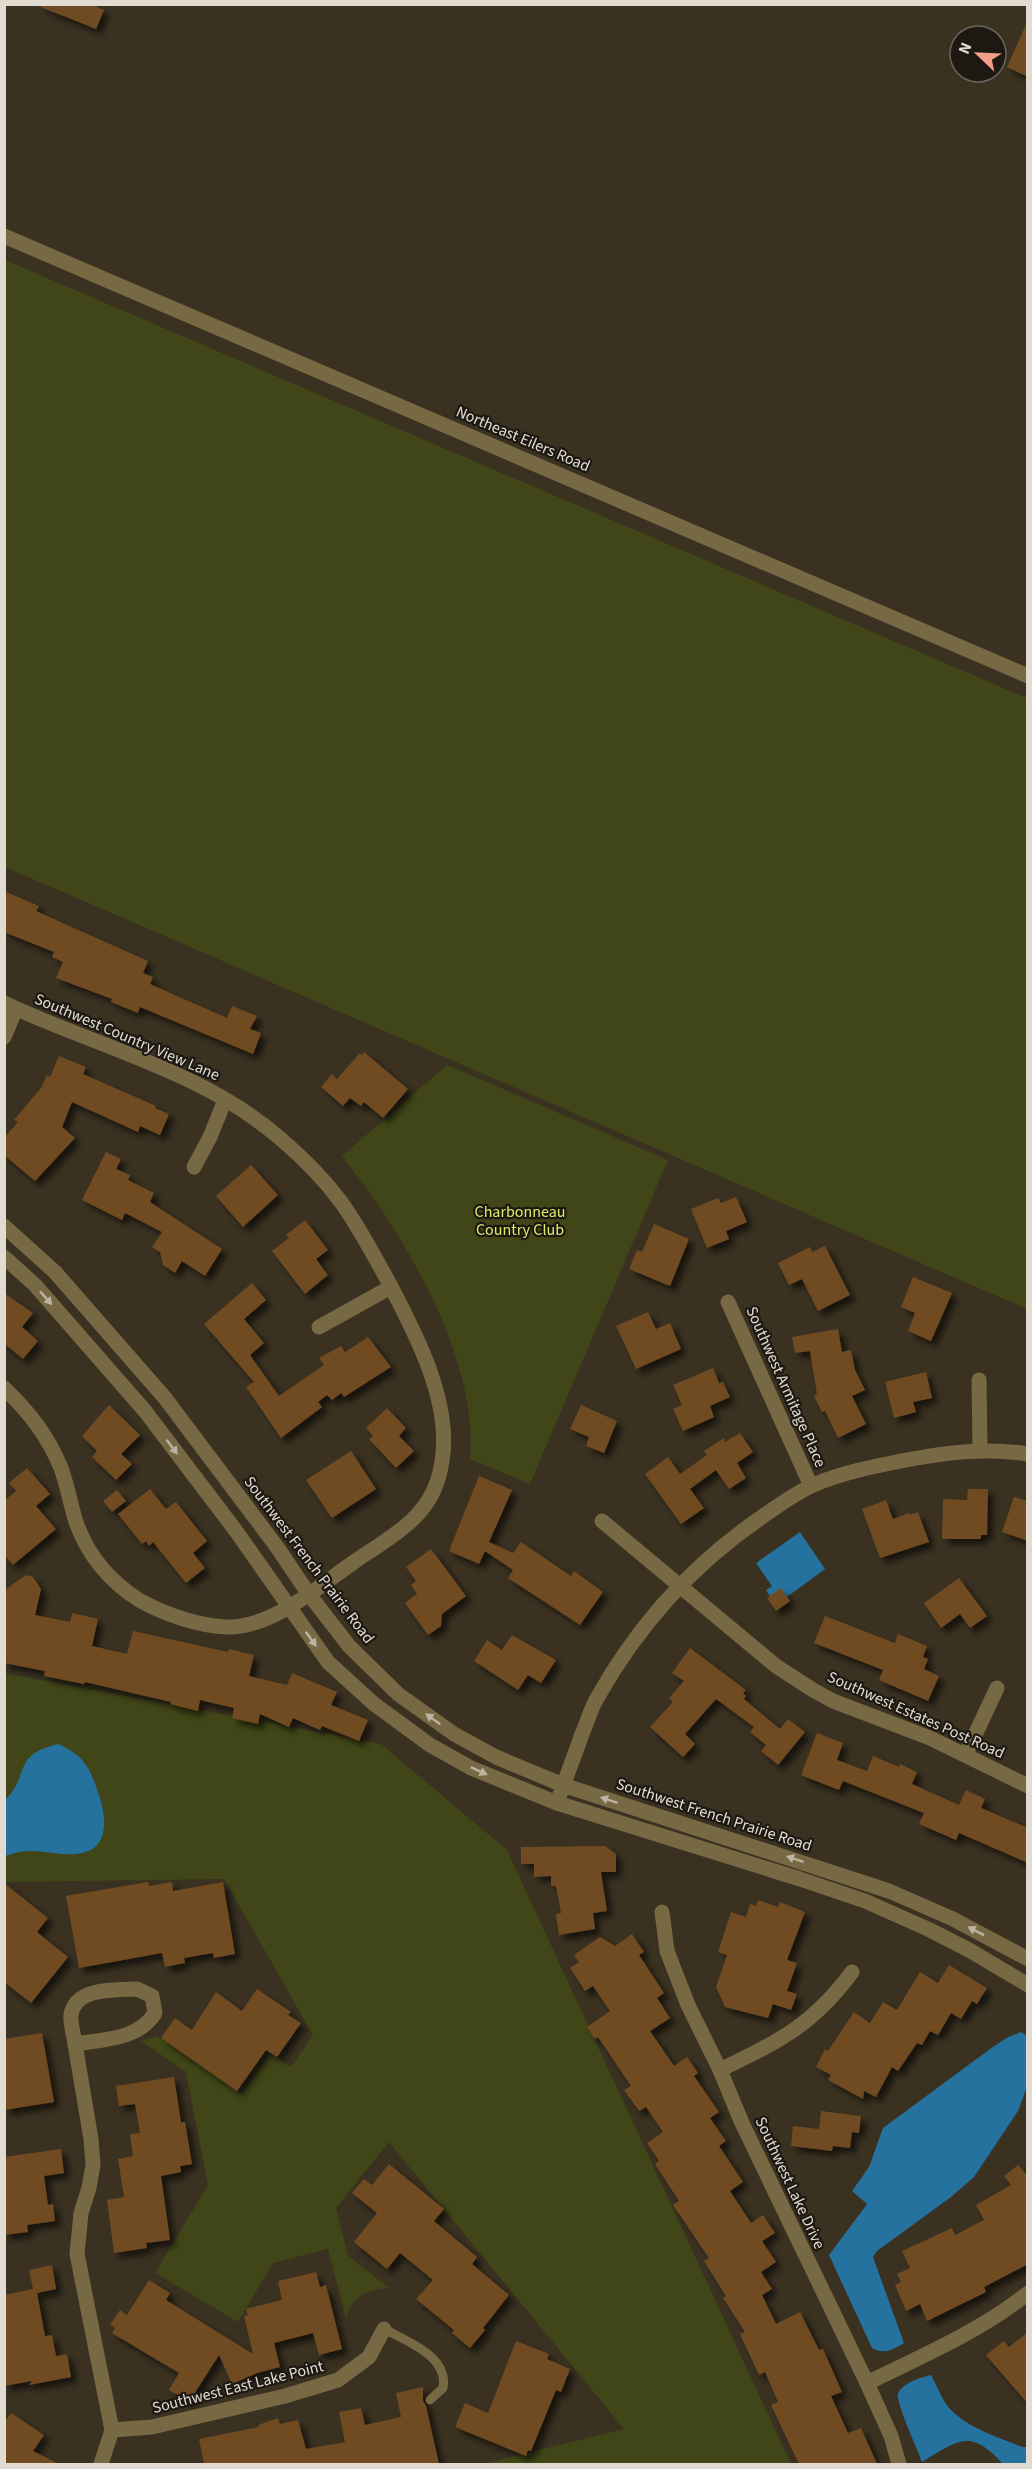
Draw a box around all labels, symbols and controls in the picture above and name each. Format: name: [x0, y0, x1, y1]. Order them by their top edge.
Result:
north arrow: [948, 24, 1008, 84]
text: N: [953, 39, 977, 58]
street label: Northeast Eilers Road: [453, 401, 593, 477]
street label: Southwest Country View Lane: [31, 988, 223, 1086]
park label: Charbonneau Country Club: [475, 1201, 565, 1241]
one-way arrow: [39, 1290, 52, 1305]
street label: Southwest Armitage Place: [741, 1303, 831, 1471]
one-way arrow: [166, 1439, 178, 1454]
street label: Southwest French Prairie Road: [239, 1472, 379, 1648]
one-way arrow: [305, 1630, 317, 1646]
street label: Southwest Estates Post Road: [824, 1666, 1008, 1764]
one-way arrow: [426, 1713, 442, 1725]
one-way arrow: [470, 1766, 488, 1776]
street label: Southwest French Prairie Road: [613, 1773, 815, 1857]
one-way arrow: [600, 1795, 618, 1805]
one-way arrow: [786, 1854, 804, 1863]
one-way arrow: [968, 1926, 985, 1936]
street label: Southwest Lake Drive: [750, 2113, 830, 2253]
street label: Southwest East Lake Point: [150, 2355, 327, 2419]

